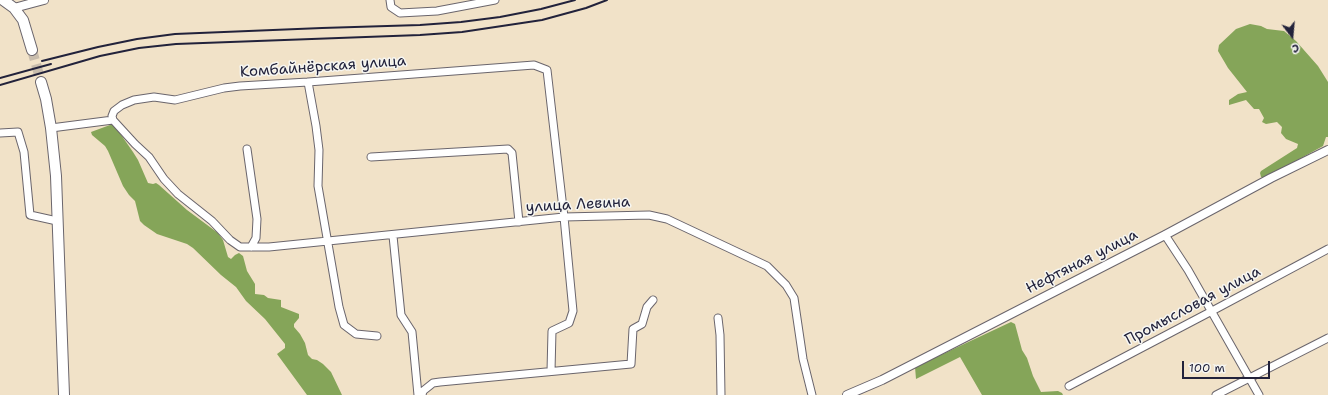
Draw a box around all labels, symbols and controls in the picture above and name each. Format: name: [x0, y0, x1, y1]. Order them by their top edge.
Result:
north arrow: [1272, 16, 1312, 56]
text: С: [1290, 40, 1301, 56]
street label: Комбайнёрская улица: [239, 52, 407, 82]
street label: улица Левина: [525, 193, 631, 217]
street label: Нефтяная улица: [1023, 226, 1141, 298]
street label: Промысловая улица: [1122, 263, 1264, 349]
scale bar: [1184, 353, 1272, 379]
text: 100 m: [1189, 360, 1225, 376]

